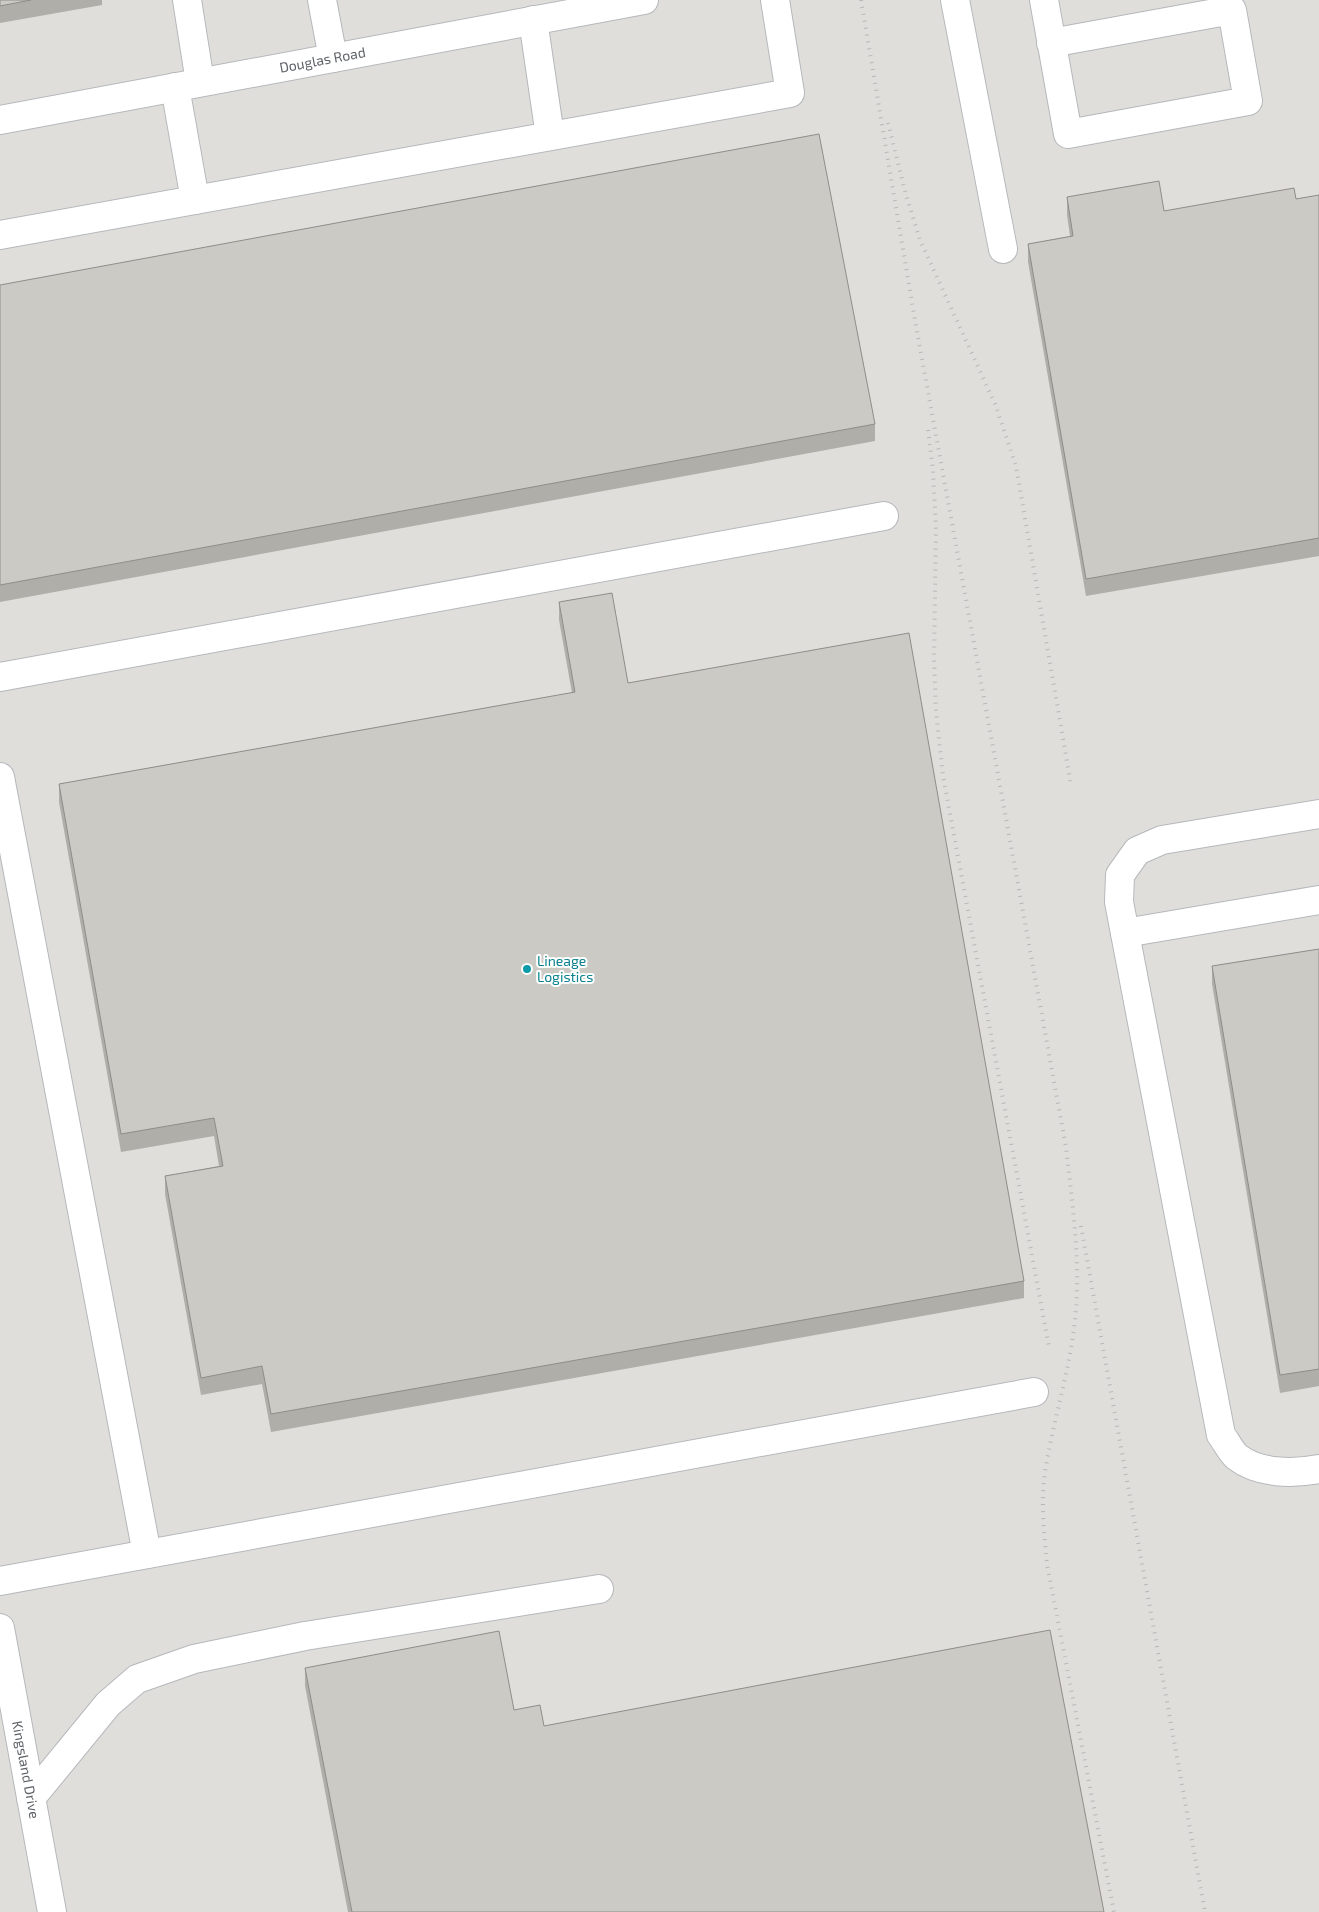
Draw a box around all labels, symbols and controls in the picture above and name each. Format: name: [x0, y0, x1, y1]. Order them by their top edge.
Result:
street label: Douglas Road: [278, 43, 367, 76]
place label: Lineage Logistics: [537, 952, 593, 985]
marker: Lineage Logistics: [521, 963, 533, 975]
street label: Kingsland Drive: [9, 1719, 44, 1820]

